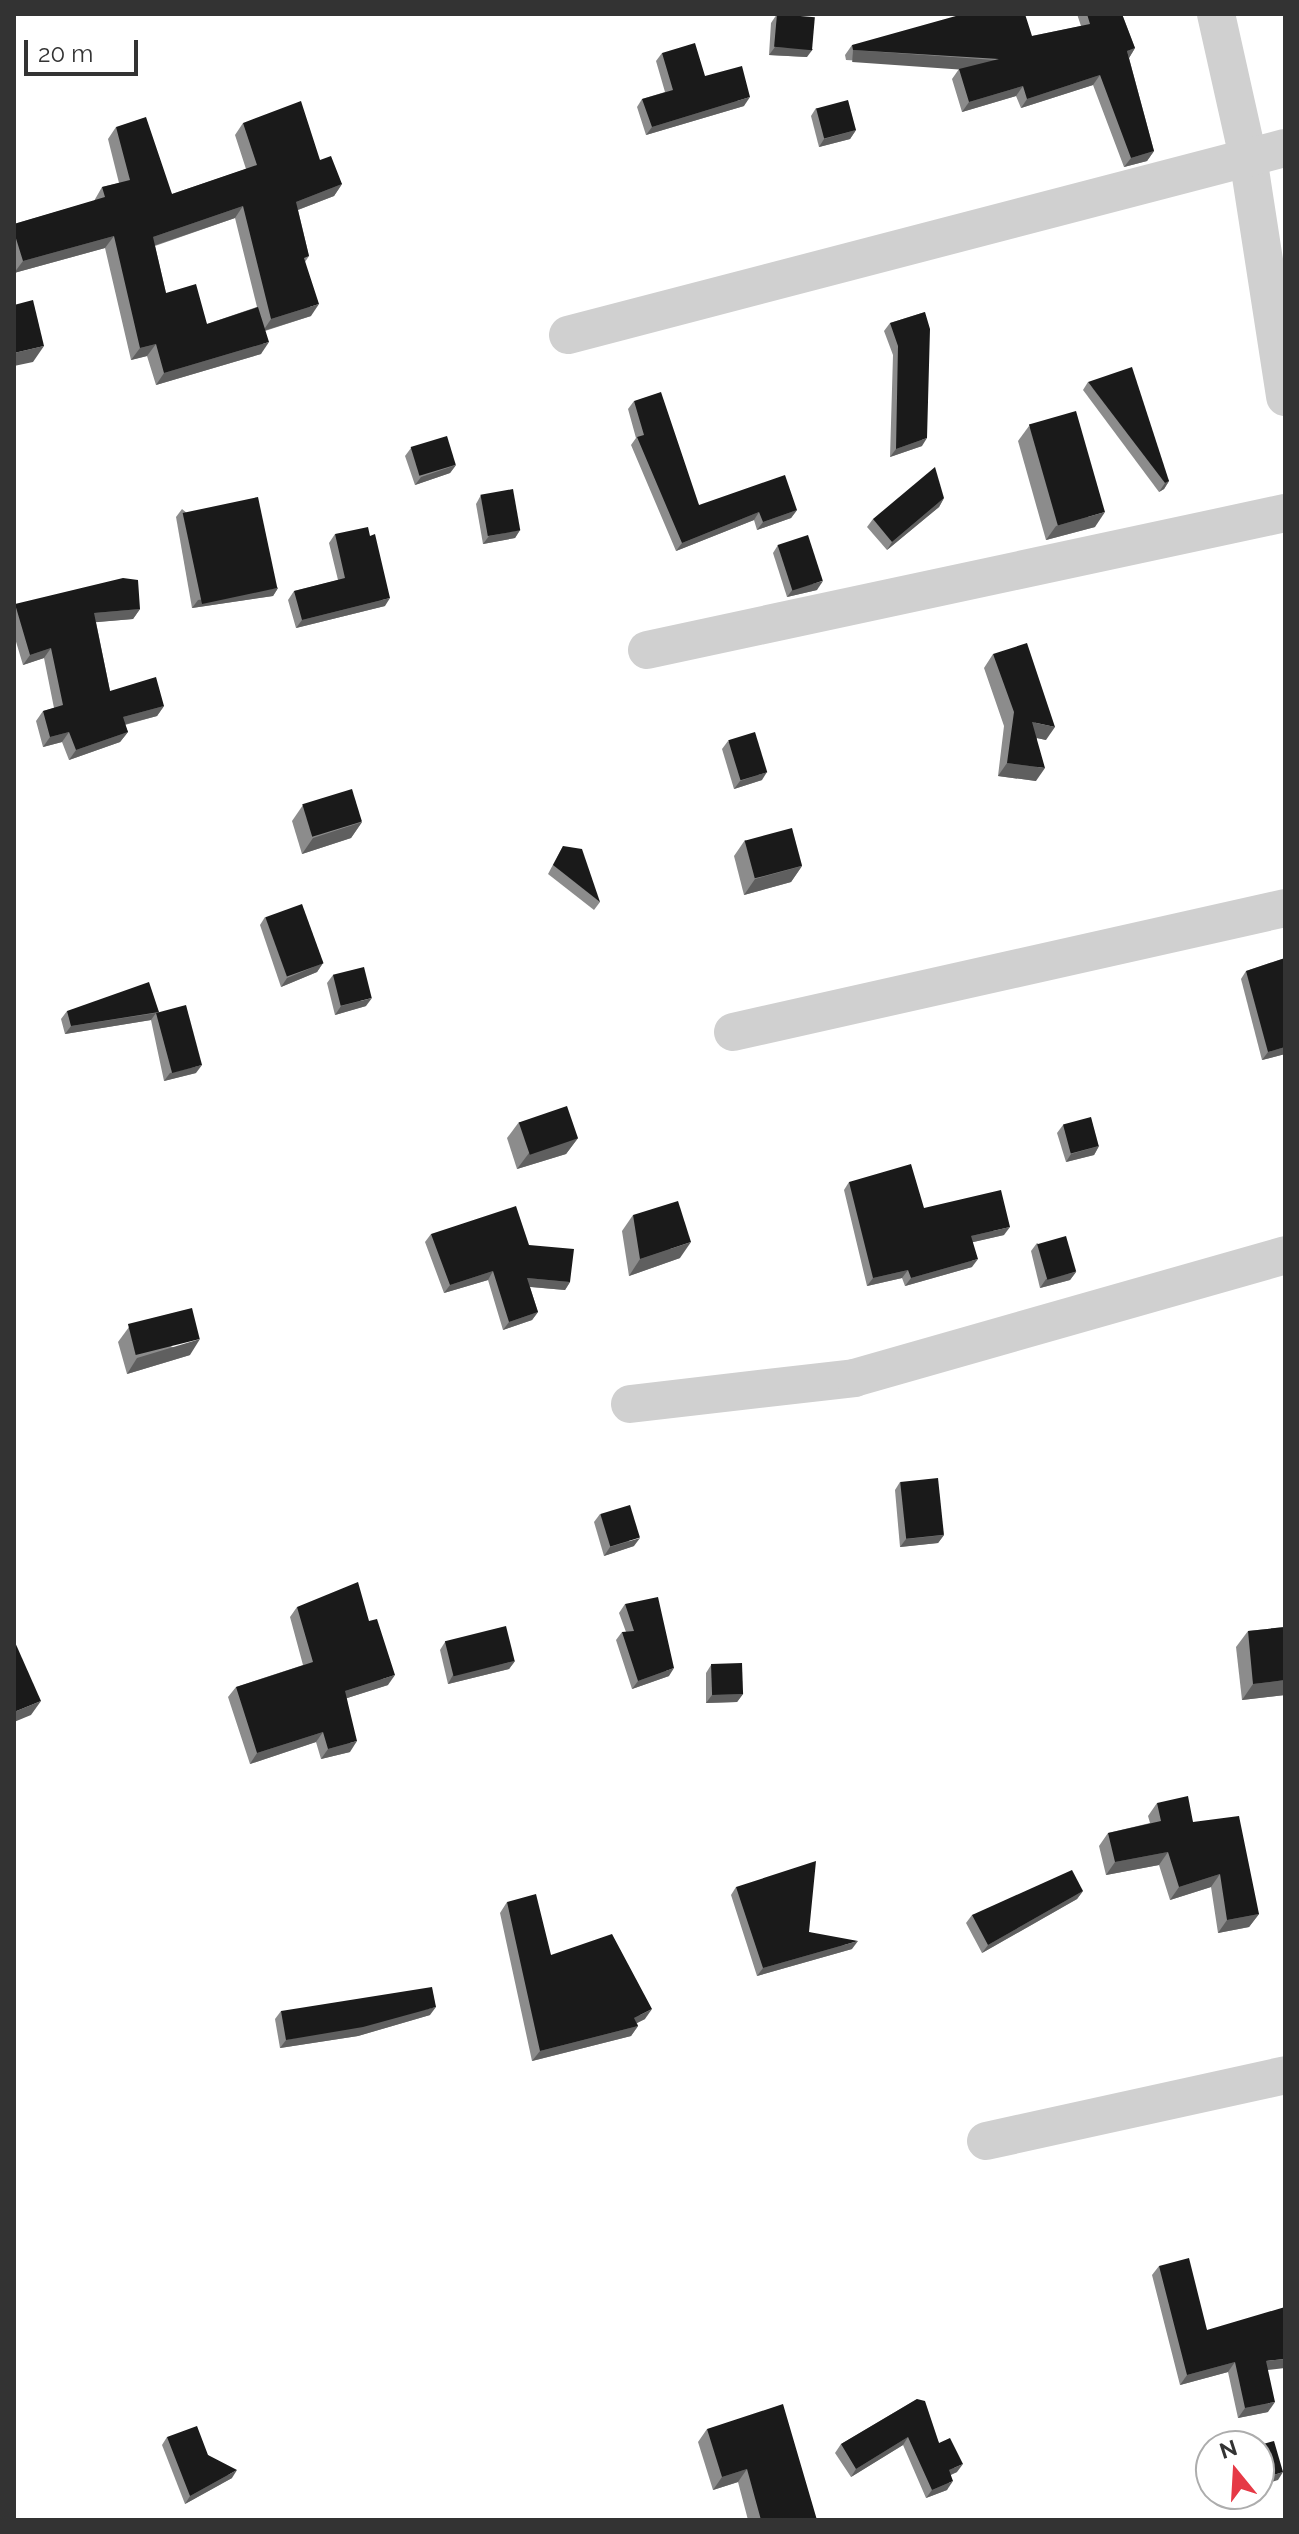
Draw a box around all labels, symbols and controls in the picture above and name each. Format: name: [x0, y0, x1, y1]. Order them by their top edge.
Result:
scale bar: [28, 24, 142, 74]
text: 20 m: [38, 39, 93, 68]
north arrow: [1195, 2430, 1275, 2510]
text: N: [1216, 2434, 1240, 2464]

